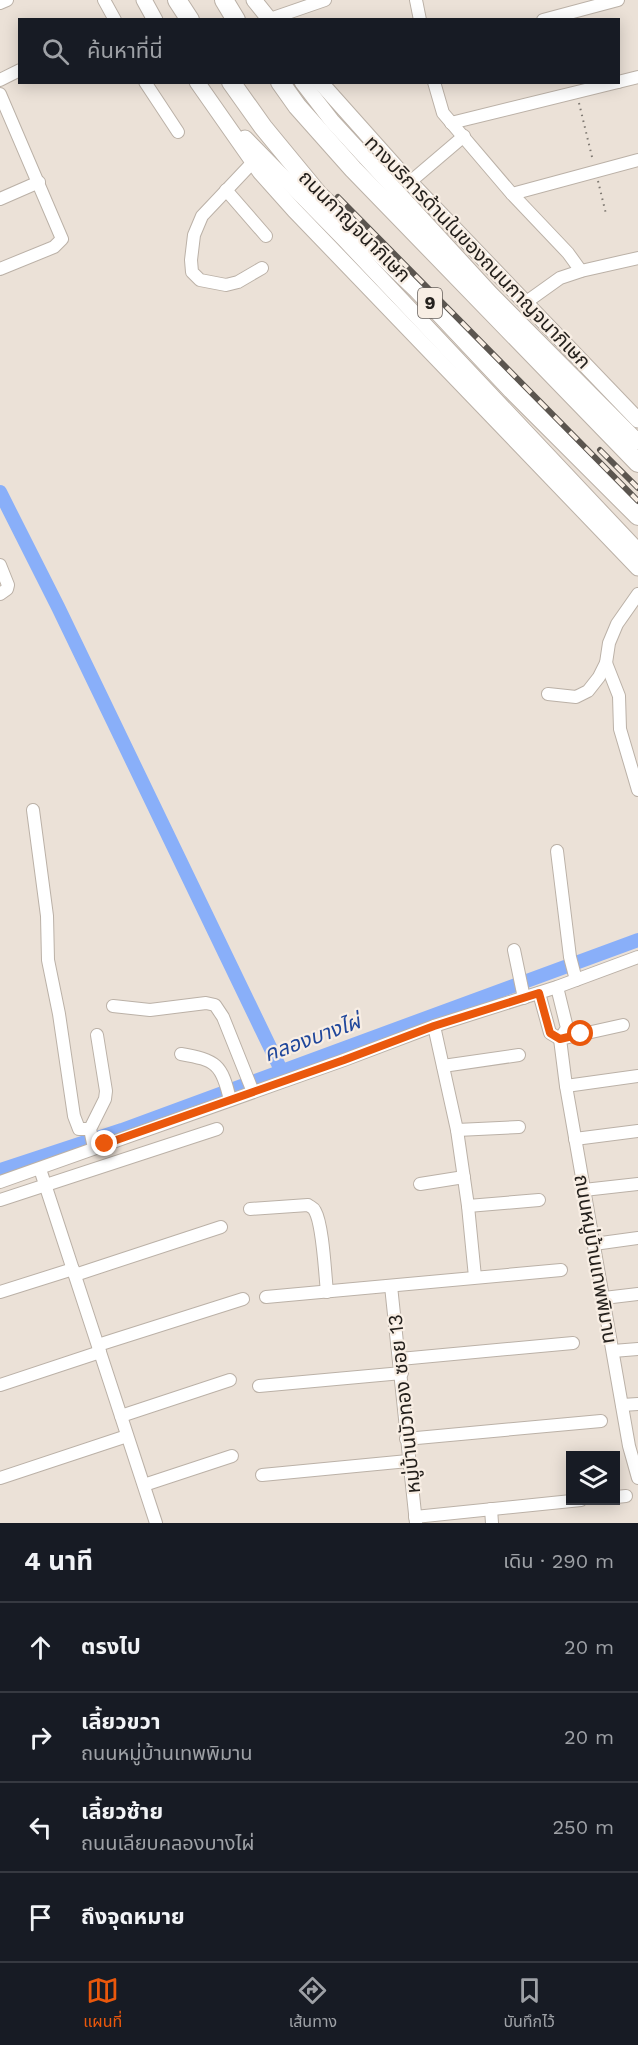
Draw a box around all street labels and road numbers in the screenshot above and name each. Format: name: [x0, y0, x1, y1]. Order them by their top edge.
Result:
street label: ทางบริการด้านในของถนนกาญจนาภิเษก: [360, 130, 596, 374]
street label: ถนนกาญจนาภิเษก: [294, 165, 416, 287]
road number: 9: [418, 288, 442, 318]
street label: ถนนหมู่บ้านเทพพิมาน: [568, 1172, 623, 1346]
street label: หมู่บ้านบัวทอง ซอย 13: [383, 1313, 426, 1495]

